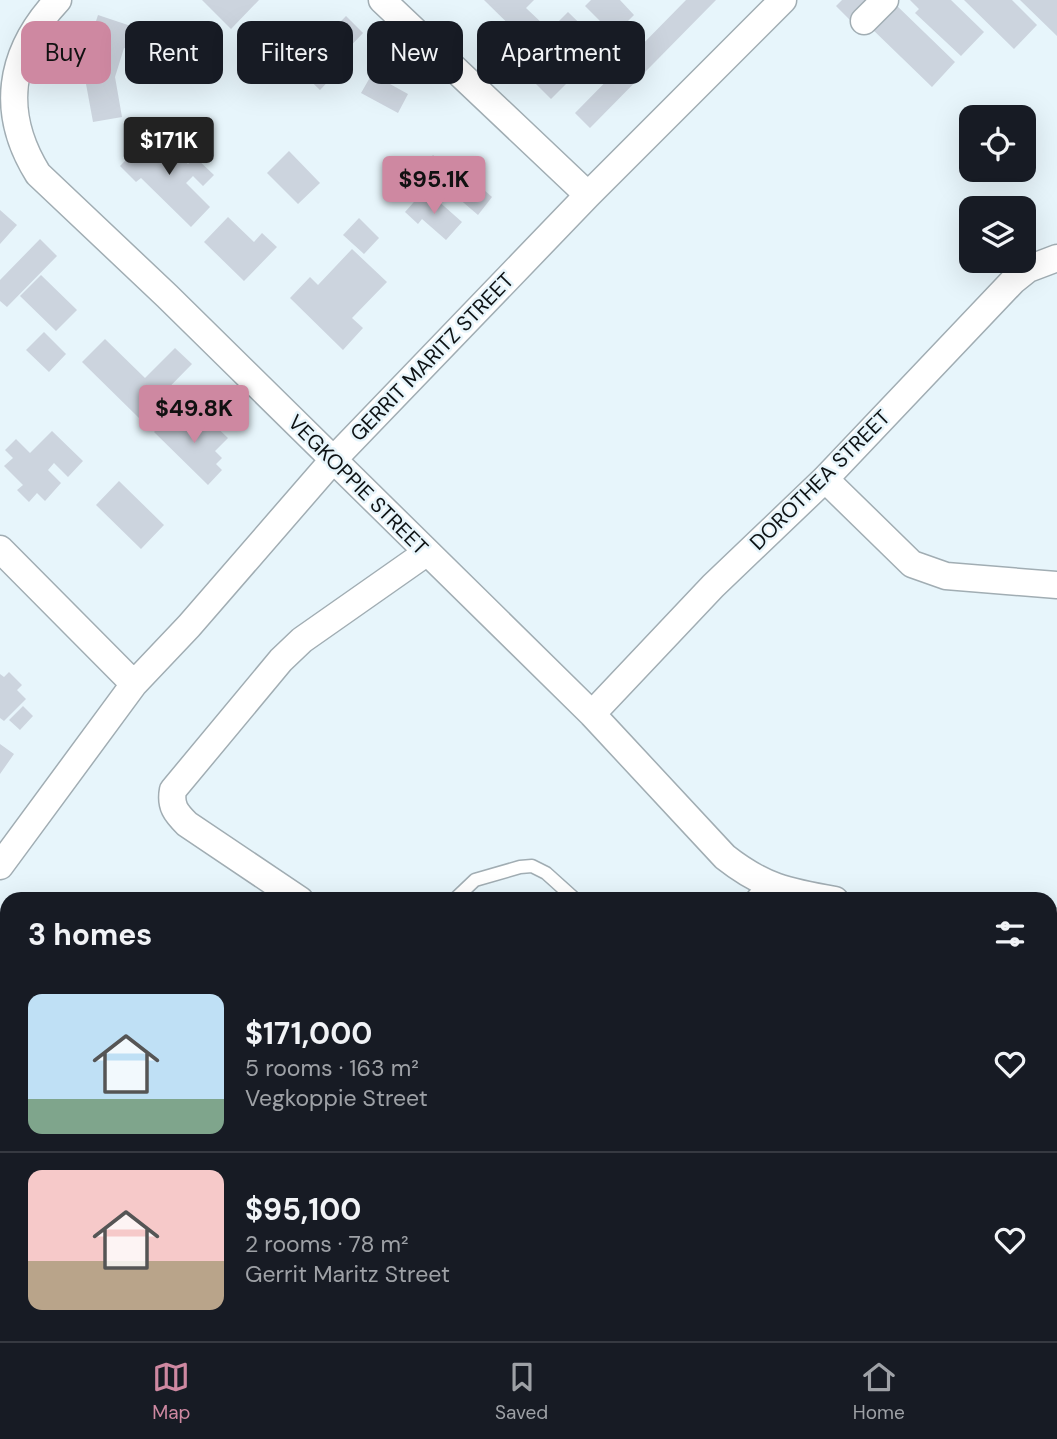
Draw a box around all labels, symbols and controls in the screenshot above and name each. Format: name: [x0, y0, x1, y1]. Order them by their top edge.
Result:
chip: Buy: [21, 21, 111, 84]
chip: Rent: [125, 21, 223, 84]
chip: Filters: [237, 21, 353, 84]
chip: New: [367, 21, 463, 84]
chip: Apartment: [477, 21, 645, 84]
map controls: [959, 105, 1036, 273]
button: locate: [959, 105, 1036, 182]
pin: $171K: [120, 118, 218, 177]
text: $171K: [140, 125, 198, 155]
pin: $95.1K: [377, 156, 491, 216]
text: $95.1K: [398, 164, 470, 194]
button: layers: [959, 196, 1036, 273]
street label: GERRIT MARITZ STREET: [344, 266, 520, 447]
pin: $49.8K: [137, 386, 251, 445]
text: $49.8K: [155, 393, 233, 423]
street label: DOROTHEA STREET: [744, 404, 896, 556]
street label: VEGKOPPIE STREET: [282, 409, 434, 561]
text: 3 homes: [28, 915, 152, 954]
icon: filters: [991, 915, 1029, 953]
text: $171,000: [245, 1014, 372, 1053]
icon: home: [84, 1022, 168, 1106]
icon: heart: [991, 1045, 1029, 1083]
text: 5 rooms · 163 m²: [245, 1053, 419, 1083]
text: Vegkoppie Street: [245, 1083, 428, 1113]
text: $95,100: [245, 1190, 361, 1229]
icon: home: [84, 1198, 168, 1282]
icon: heart: [991, 1221, 1029, 1259]
text: 2 rooms · 78 m²: [245, 1229, 409, 1259]
text: Gerrit Maritz Street: [245, 1259, 450, 1289]
tab: Map: [152, 1358, 190, 1425]
tab: Saved: [495, 1358, 548, 1425]
tab: Home: [853, 1358, 905, 1425]

